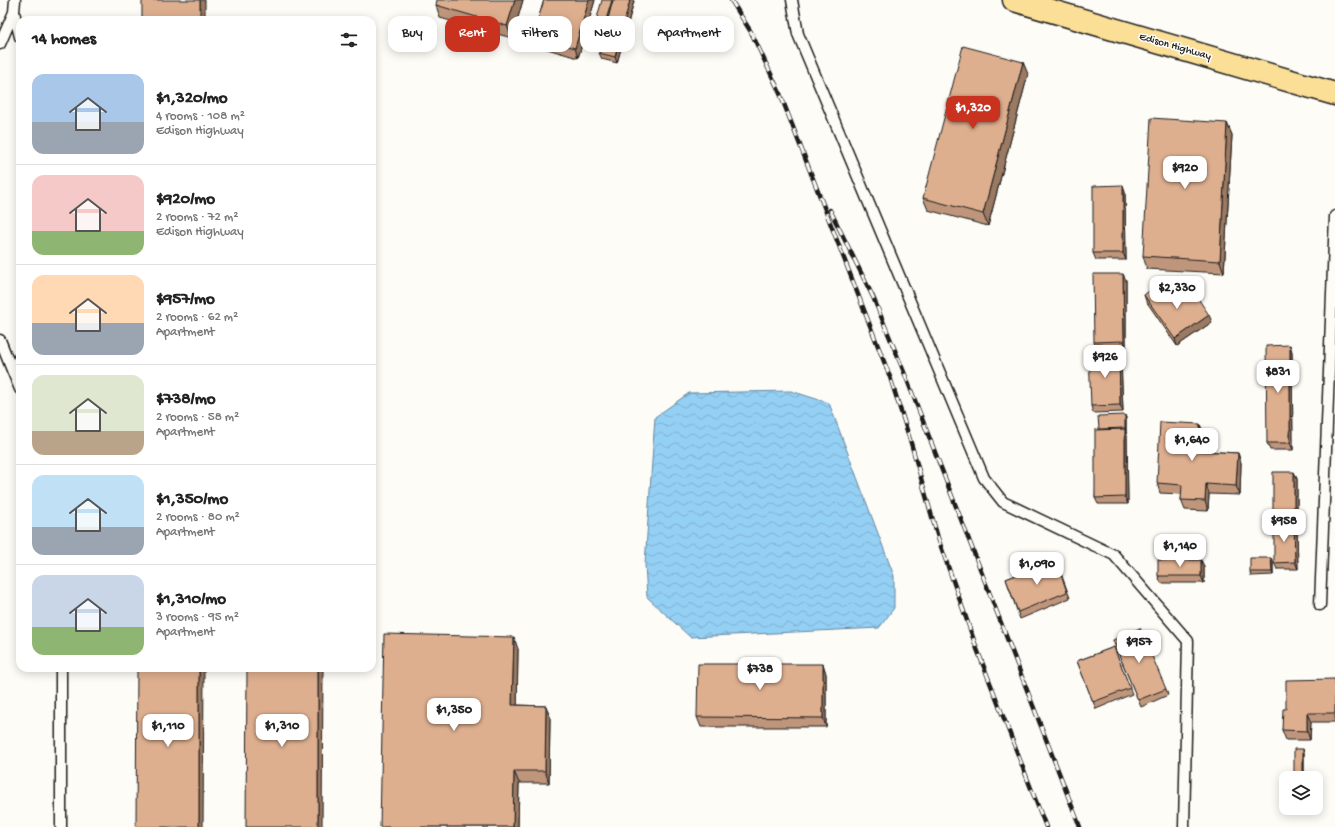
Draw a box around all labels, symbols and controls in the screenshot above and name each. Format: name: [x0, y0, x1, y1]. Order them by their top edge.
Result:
chip: Buy: [388, 16, 437, 52]
chip: Rent: [445, 16, 500, 52]
chip: Filters: [508, 16, 572, 52]
chip: New: [580, 16, 635, 52]
chip: Apartment: [643, 16, 734, 52]
icon: filters: [338, 29, 360, 51]
text: 14 homes: [32, 30, 96, 50]
street label: Edison Highway: [1138, 31, 1213, 63]
text: $1,320/mo: [156, 89, 228, 109]
icon: home: [64, 90, 112, 138]
pin: $1,320: [940, 96, 1006, 130]
text: $1,320: [955, 101, 991, 116]
text: 4 rooms · 108 m²: [156, 109, 245, 124]
text: Edison Highway: [156, 124, 244, 139]
pin: $920: [1161, 156, 1209, 190]
text: $920: [1172, 161, 1198, 176]
text: $920/mo: [156, 190, 215, 210]
icon: home: [64, 191, 112, 239]
text: 2 rooms · 72 m²: [156, 210, 238, 225]
text: Edison Highway: [156, 225, 244, 240]
pin: $2,330: [1144, 276, 1210, 310]
text: $2,330: [1158, 281, 1196, 296]
text: $957/mo: [156, 290, 215, 310]
icon: home: [64, 291, 112, 339]
text: 2 rooms · 62 m²: [156, 310, 238, 325]
text: Apartment: [156, 325, 215, 340]
pin: $926: [1081, 345, 1129, 379]
text: $926: [1092, 350, 1118, 365]
pin: $831: [1254, 360, 1302, 394]
text: $831: [1266, 365, 1290, 380]
text: $738/mo: [156, 390, 216, 410]
icon: home: [64, 391, 112, 439]
text: 2 rooms · 58 m²: [156, 410, 239, 425]
text: Apartment: [156, 425, 215, 440]
pin: $1,640: [1159, 428, 1225, 462]
text: $1,640: [1174, 433, 1210, 448]
text: $1,350/mo: [156, 490, 228, 510]
icon: home: [64, 491, 112, 539]
pin: $958: [1260, 509, 1308, 543]
text: 2 rooms · 80 m²: [156, 510, 240, 525]
text: $958: [1271, 514, 1297, 529]
text: Apartment: [156, 525, 215, 540]
pin: $1,140: [1147, 534, 1213, 568]
text: $1,140: [1163, 539, 1197, 554]
pin: $1,090: [1004, 552, 1070, 586]
text: $1,090: [1019, 557, 1055, 572]
text: $1,310/mo: [156, 590, 226, 610]
icon: home: [64, 591, 112, 639]
text: 3 rooms · 95 m²: [156, 610, 239, 625]
text: Apartment: [156, 625, 215, 640]
pin: $957: [1115, 630, 1163, 664]
text: $957: [1126, 635, 1152, 650]
pin: $738: [736, 657, 784, 691]
text: $738: [747, 662, 773, 677]
pin: $1,350: [421, 698, 487, 732]
text: $1,350: [436, 703, 472, 718]
pin: $1,110: [135, 714, 201, 748]
pin: $1,310: [249, 714, 315, 748]
text: $1,110: [151, 719, 185, 734]
text: $1,310: [265, 719, 299, 734]
map controls: [1279, 771, 1323, 815]
button: layers: [1279, 771, 1323, 815]

